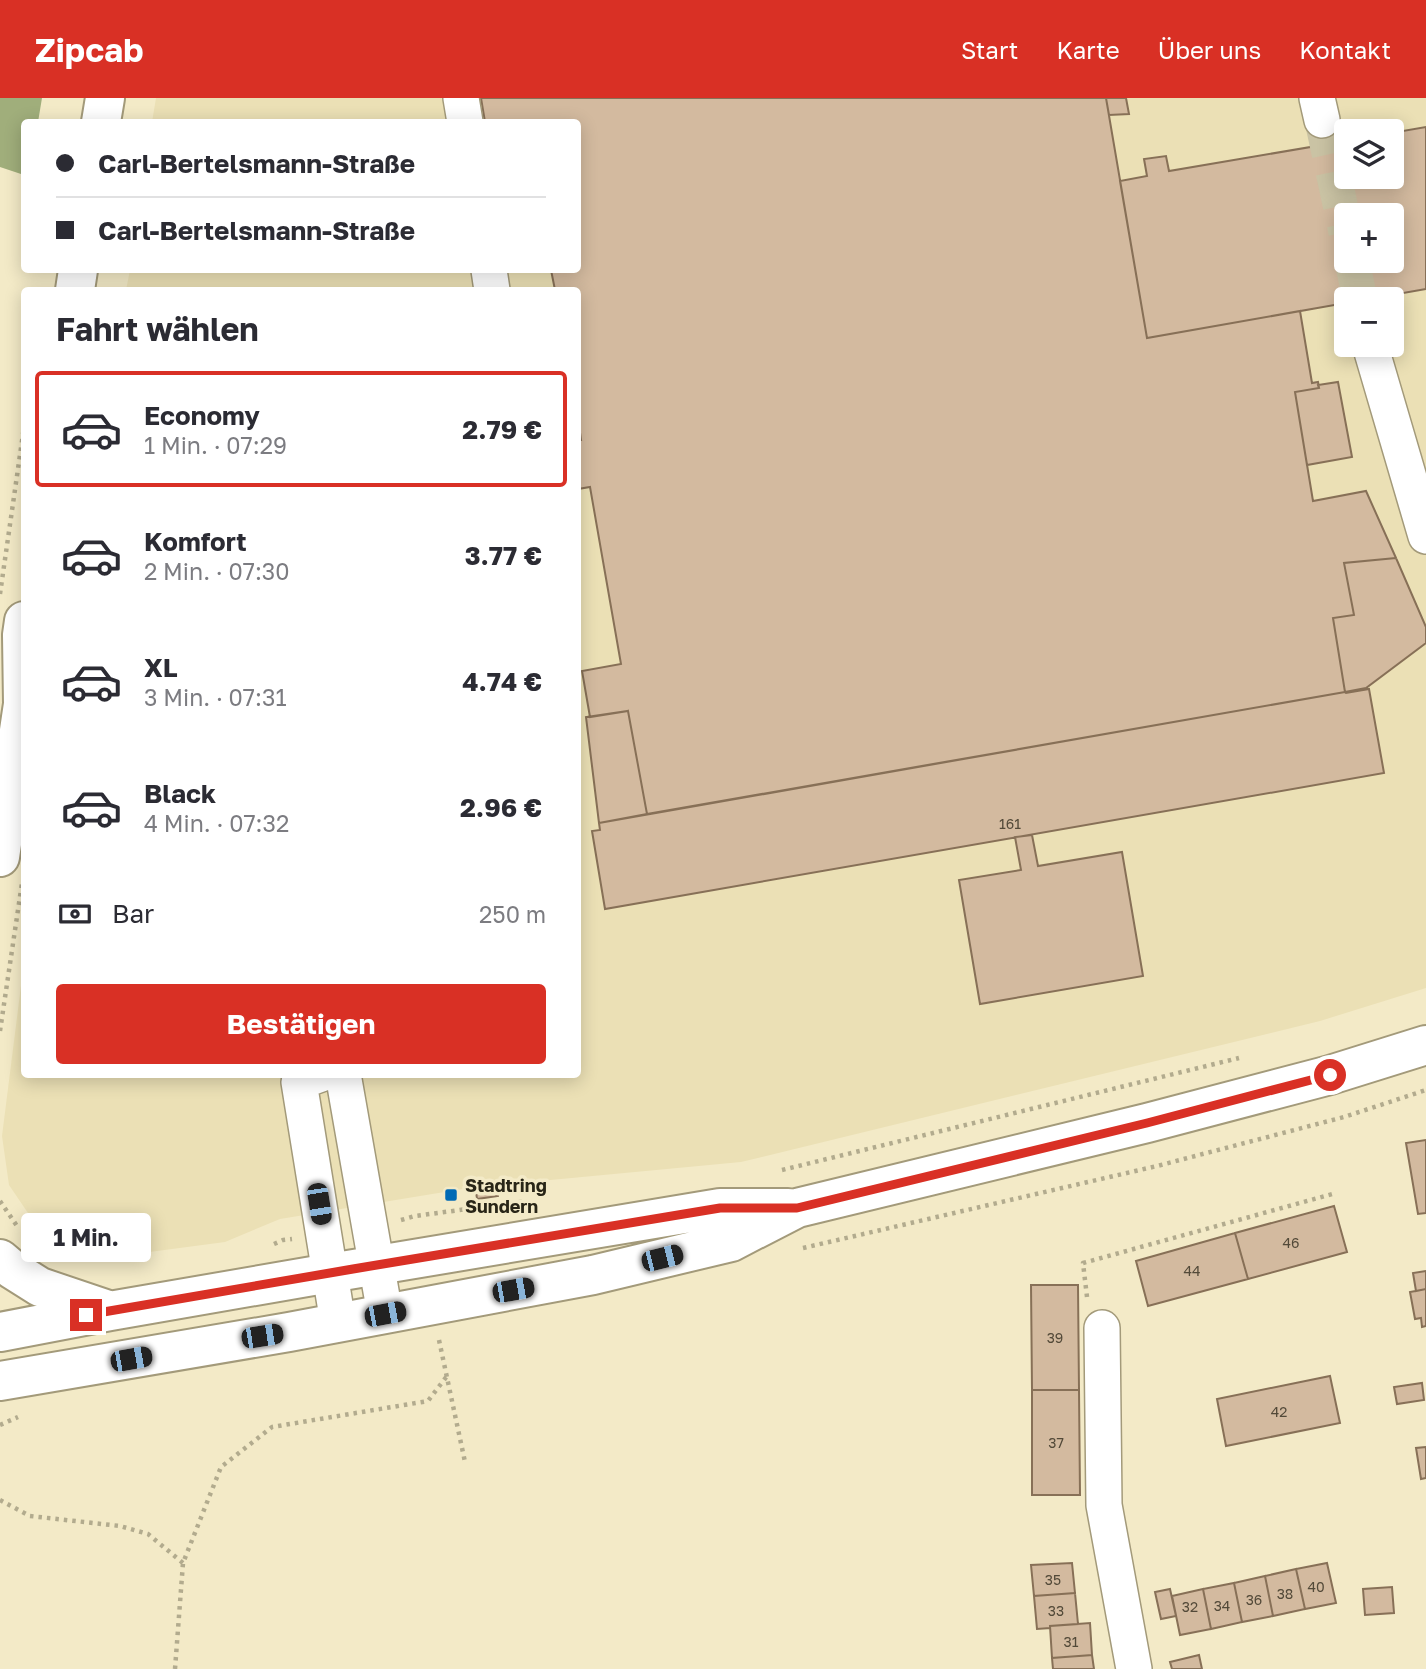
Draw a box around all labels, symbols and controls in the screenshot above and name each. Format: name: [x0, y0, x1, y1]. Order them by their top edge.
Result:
text: Zipcab: [35, 30, 144, 69]
text: Start: [961, 35, 1018, 64]
text: Karte: [1056, 35, 1120, 64]
text: Über uns: [1158, 35, 1261, 64]
text: Kontakt: [1299, 35, 1391, 64]
map controls: [1334, 119, 1404, 357]
button: layers: [1334, 119, 1404, 189]
text: Carl-Bertelsmann-Straße: [98, 148, 415, 179]
button: +: [1334, 203, 1404, 273]
text: Carl-Bertelsmann-Straße: [98, 215, 415, 246]
button: −: [1334, 287, 1404, 357]
text: Fahrt wählen: [56, 310, 259, 348]
icon: car: [60, 398, 123, 461]
text: Economy: [144, 400, 260, 431]
text: 2.79 €: [462, 414, 542, 445]
text: 1 Min. · 07:29: [144, 431, 287, 459]
icon: car: [60, 524, 123, 587]
text: Komfort: [144, 526, 247, 557]
text: 3.77 €: [465, 540, 542, 571]
text: 2 Min. · 07:30: [144, 557, 290, 585]
icon: car: [60, 650, 123, 713]
text: XL: [144, 652, 178, 683]
text: 4.74 €: [462, 666, 542, 697]
text: 3 Min. · 07:31: [144, 683, 287, 711]
icon: car: [60, 776, 123, 839]
text: Black: [144, 778, 216, 809]
text: 2.96 €: [460, 792, 542, 823]
text: 4 Min. · 07:32: [144, 809, 289, 837]
house number: 161: [999, 815, 1021, 832]
icon: cash: [56, 895, 94, 933]
text: Bar: [112, 898, 154, 929]
text: 250 m: [479, 900, 546, 928]
button: Bestätigen: [56, 984, 546, 1064]
route start: [1314, 1059, 1346, 1091]
place label: Stadtring Sundern: [465, 1174, 547, 1217]
car: [306, 1182, 333, 1226]
marker: Stadtring Sundern: [443, 1187, 459, 1203]
callout: 1 Min.: [21, 1214, 151, 1262]
text: 1 Min.: [53, 1223, 119, 1251]
house number: 46: [1282, 1234, 1300, 1251]
car: [640, 1243, 685, 1273]
house number: 44: [1183, 1262, 1201, 1279]
car: [491, 1276, 536, 1304]
route end: [70, 1299, 102, 1331]
car: [363, 1300, 408, 1328]
car: [240, 1322, 285, 1350]
house number: 39: [1047, 1329, 1063, 1346]
car: [109, 1345, 154, 1373]
house number: 42: [1271, 1403, 1287, 1420]
house number: 37: [1048, 1434, 1064, 1451]
house number: 35: [1045, 1571, 1061, 1588]
house number: 40: [1307, 1578, 1325, 1595]
house number: 38: [1277, 1585, 1293, 1602]
house number: 36: [1246, 1591, 1262, 1608]
house number: 34: [1214, 1597, 1230, 1614]
house number: 32: [1182, 1598, 1198, 1615]
house number: 33: [1048, 1602, 1064, 1619]
house number: 31: [1064, 1633, 1079, 1650]

